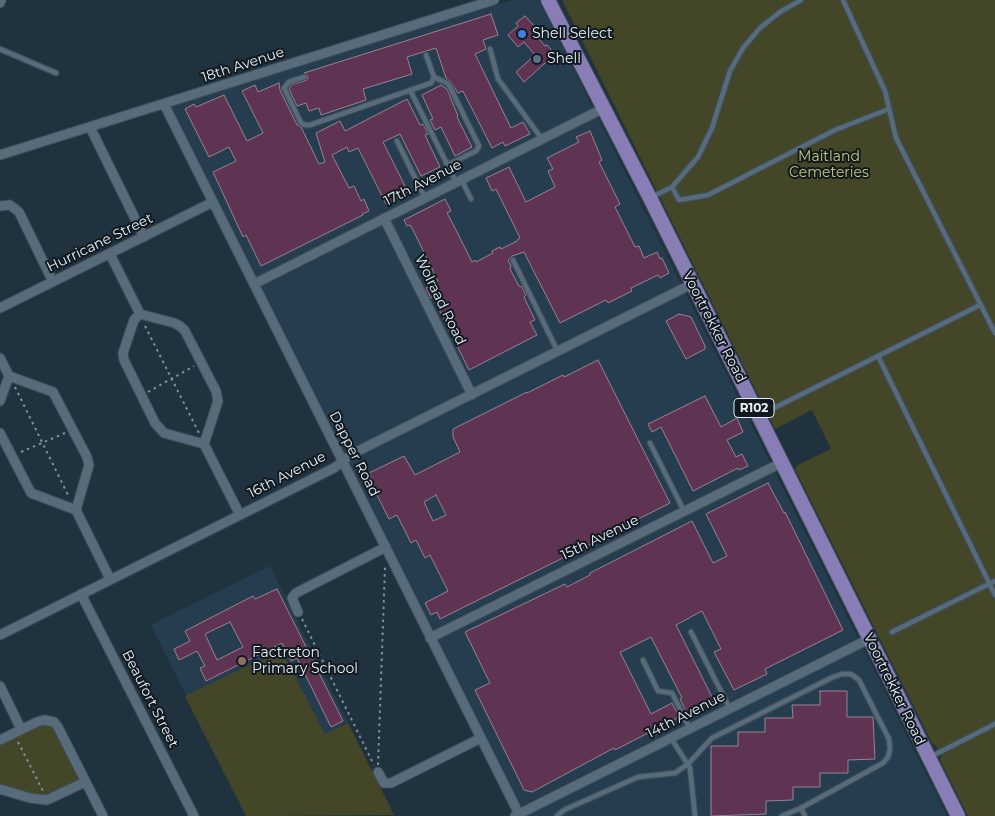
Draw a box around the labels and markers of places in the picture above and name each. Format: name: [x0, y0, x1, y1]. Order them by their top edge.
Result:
place label: Shell Select: [532, 26, 613, 42]
marker: Shell Select: [516, 28, 528, 40]
place label: Shell: [547, 51, 581, 67]
marker: Shell: [531, 53, 543, 65]
place label: Factreton Primary School: [252, 645, 358, 678]
marker: Factreton Primary School: [236, 655, 248, 667]

